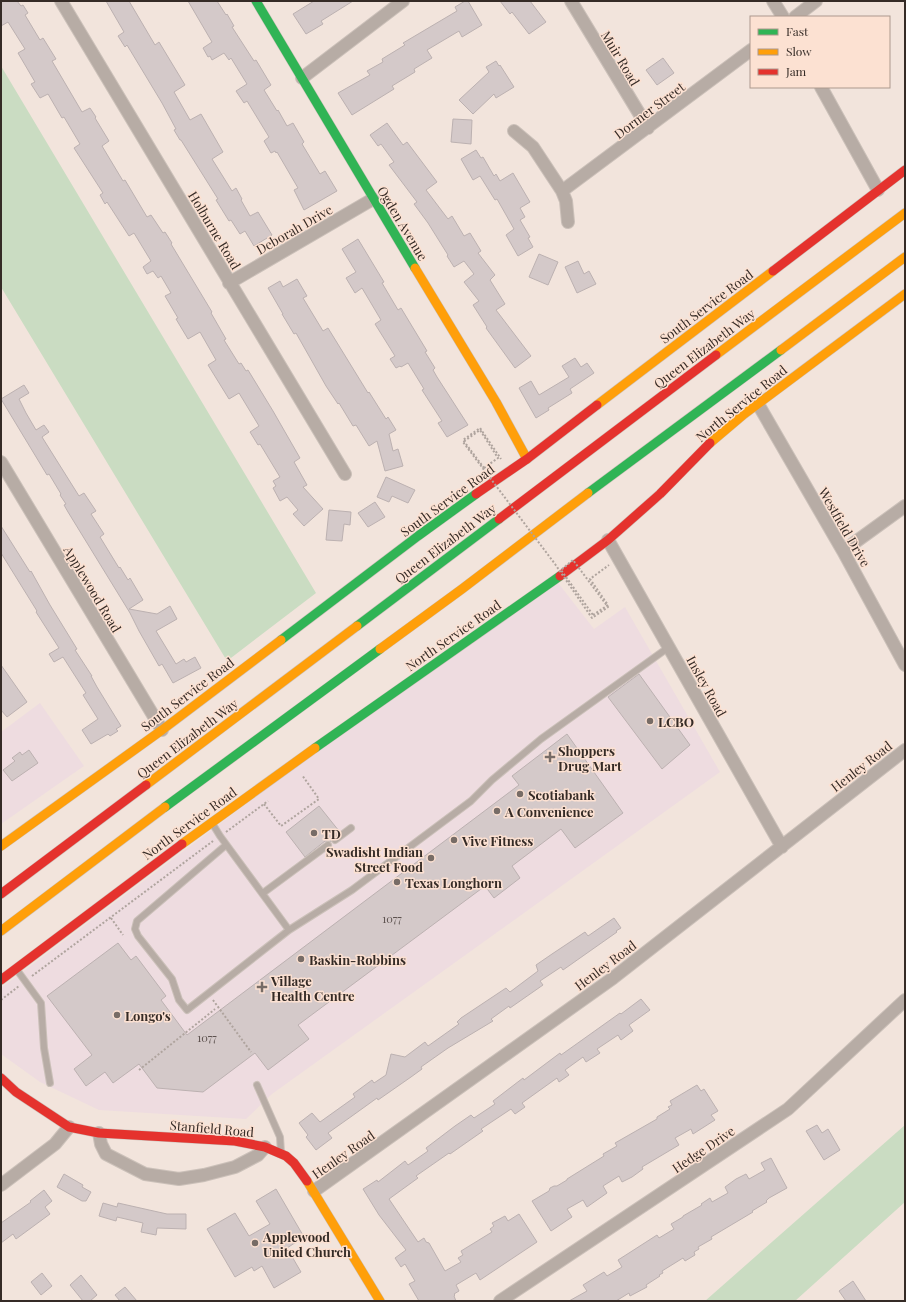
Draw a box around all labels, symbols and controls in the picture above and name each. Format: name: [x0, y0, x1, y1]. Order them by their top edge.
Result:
legend: [750, 16, 890, 88]
text: Fast: [786, 23, 809, 39]
street label: Muir Road: [598, 28, 644, 89]
text: Slow: [786, 43, 812, 59]
text: Jam: [785, 63, 807, 79]
street label: Dormer Street: [610, 78, 688, 142]
street label: Ogden Avenue: [374, 183, 432, 264]
street label: Holburne Road: [185, 188, 245, 273]
street label: Deborah Drive: [253, 200, 336, 258]
street label: South Service Road: [656, 265, 756, 347]
street label: Queen Elizabeth Way: [650, 304, 758, 392]
street label: North Service Road: [692, 361, 790, 445]
street label: South Service Road: [397, 460, 498, 540]
street label: Westfield Drive: [815, 483, 875, 570]
street label: Queen Elizabeth Way: [391, 499, 499, 587]
street label: Applewood Road: [60, 542, 126, 636]
street label: North Service Road: [402, 595, 504, 674]
street label: South Service Road: [137, 653, 237, 735]
street label: Insley Road: [683, 653, 731, 720]
street label: Queen Elizabeth Way: [133, 694, 241, 782]
place label: LCBO: [658, 713, 694, 730]
marker: LCBO: [645, 716, 655, 726]
street label: Henley Road: [827, 737, 895, 795]
place label: Shoppers Drug Mart: [558, 742, 622, 774]
marker: Shoppers Drug Mart: [545, 752, 555, 762]
street label: North Service Road: [138, 783, 240, 863]
place label: Scotiabank: [528, 786, 595, 803]
marker: Scotiabank: [515, 789, 525, 799]
place label: A Convenience: [504, 803, 594, 820]
marker: A Convenience: [492, 806, 502, 816]
place label: TD: [322, 825, 341, 842]
marker: TD: [309, 828, 319, 838]
place label: Vive Fitness: [461, 832, 533, 849]
marker: Vive Fitness: [449, 835, 459, 845]
place label: Swadisht Indian Street Food: [326, 843, 423, 875]
marker: Swadisht Indian Street Food: [426, 853, 436, 863]
place label: Texas Longhorn: [405, 874, 502, 891]
marker: Texas Longhorn: [392, 877, 402, 887]
house number: 1077: [382, 911, 402, 926]
street label: Henley Road: [571, 936, 640, 994]
place label: Baskin-Robbins: [309, 951, 406, 968]
marker: Baskin-Robbins: [296, 954, 306, 964]
place label: Village Health Centre: [270, 972, 355, 1004]
marker: Village Health Centre: [256, 981, 268, 993]
place label: Longo's: [125, 1007, 171, 1024]
marker: Longo's: [112, 1010, 122, 1020]
house number: 1077: [197, 1030, 217, 1045]
street label: Stanfield Road: [169, 1116, 255, 1140]
street label: Hedge Drive: [668, 1122, 738, 1176]
street label: Henley Road: [308, 1126, 378, 1182]
place label: Applewood United Church: [262, 1228, 351, 1260]
marker: Applewood United Church: [250, 1238, 260, 1248]

